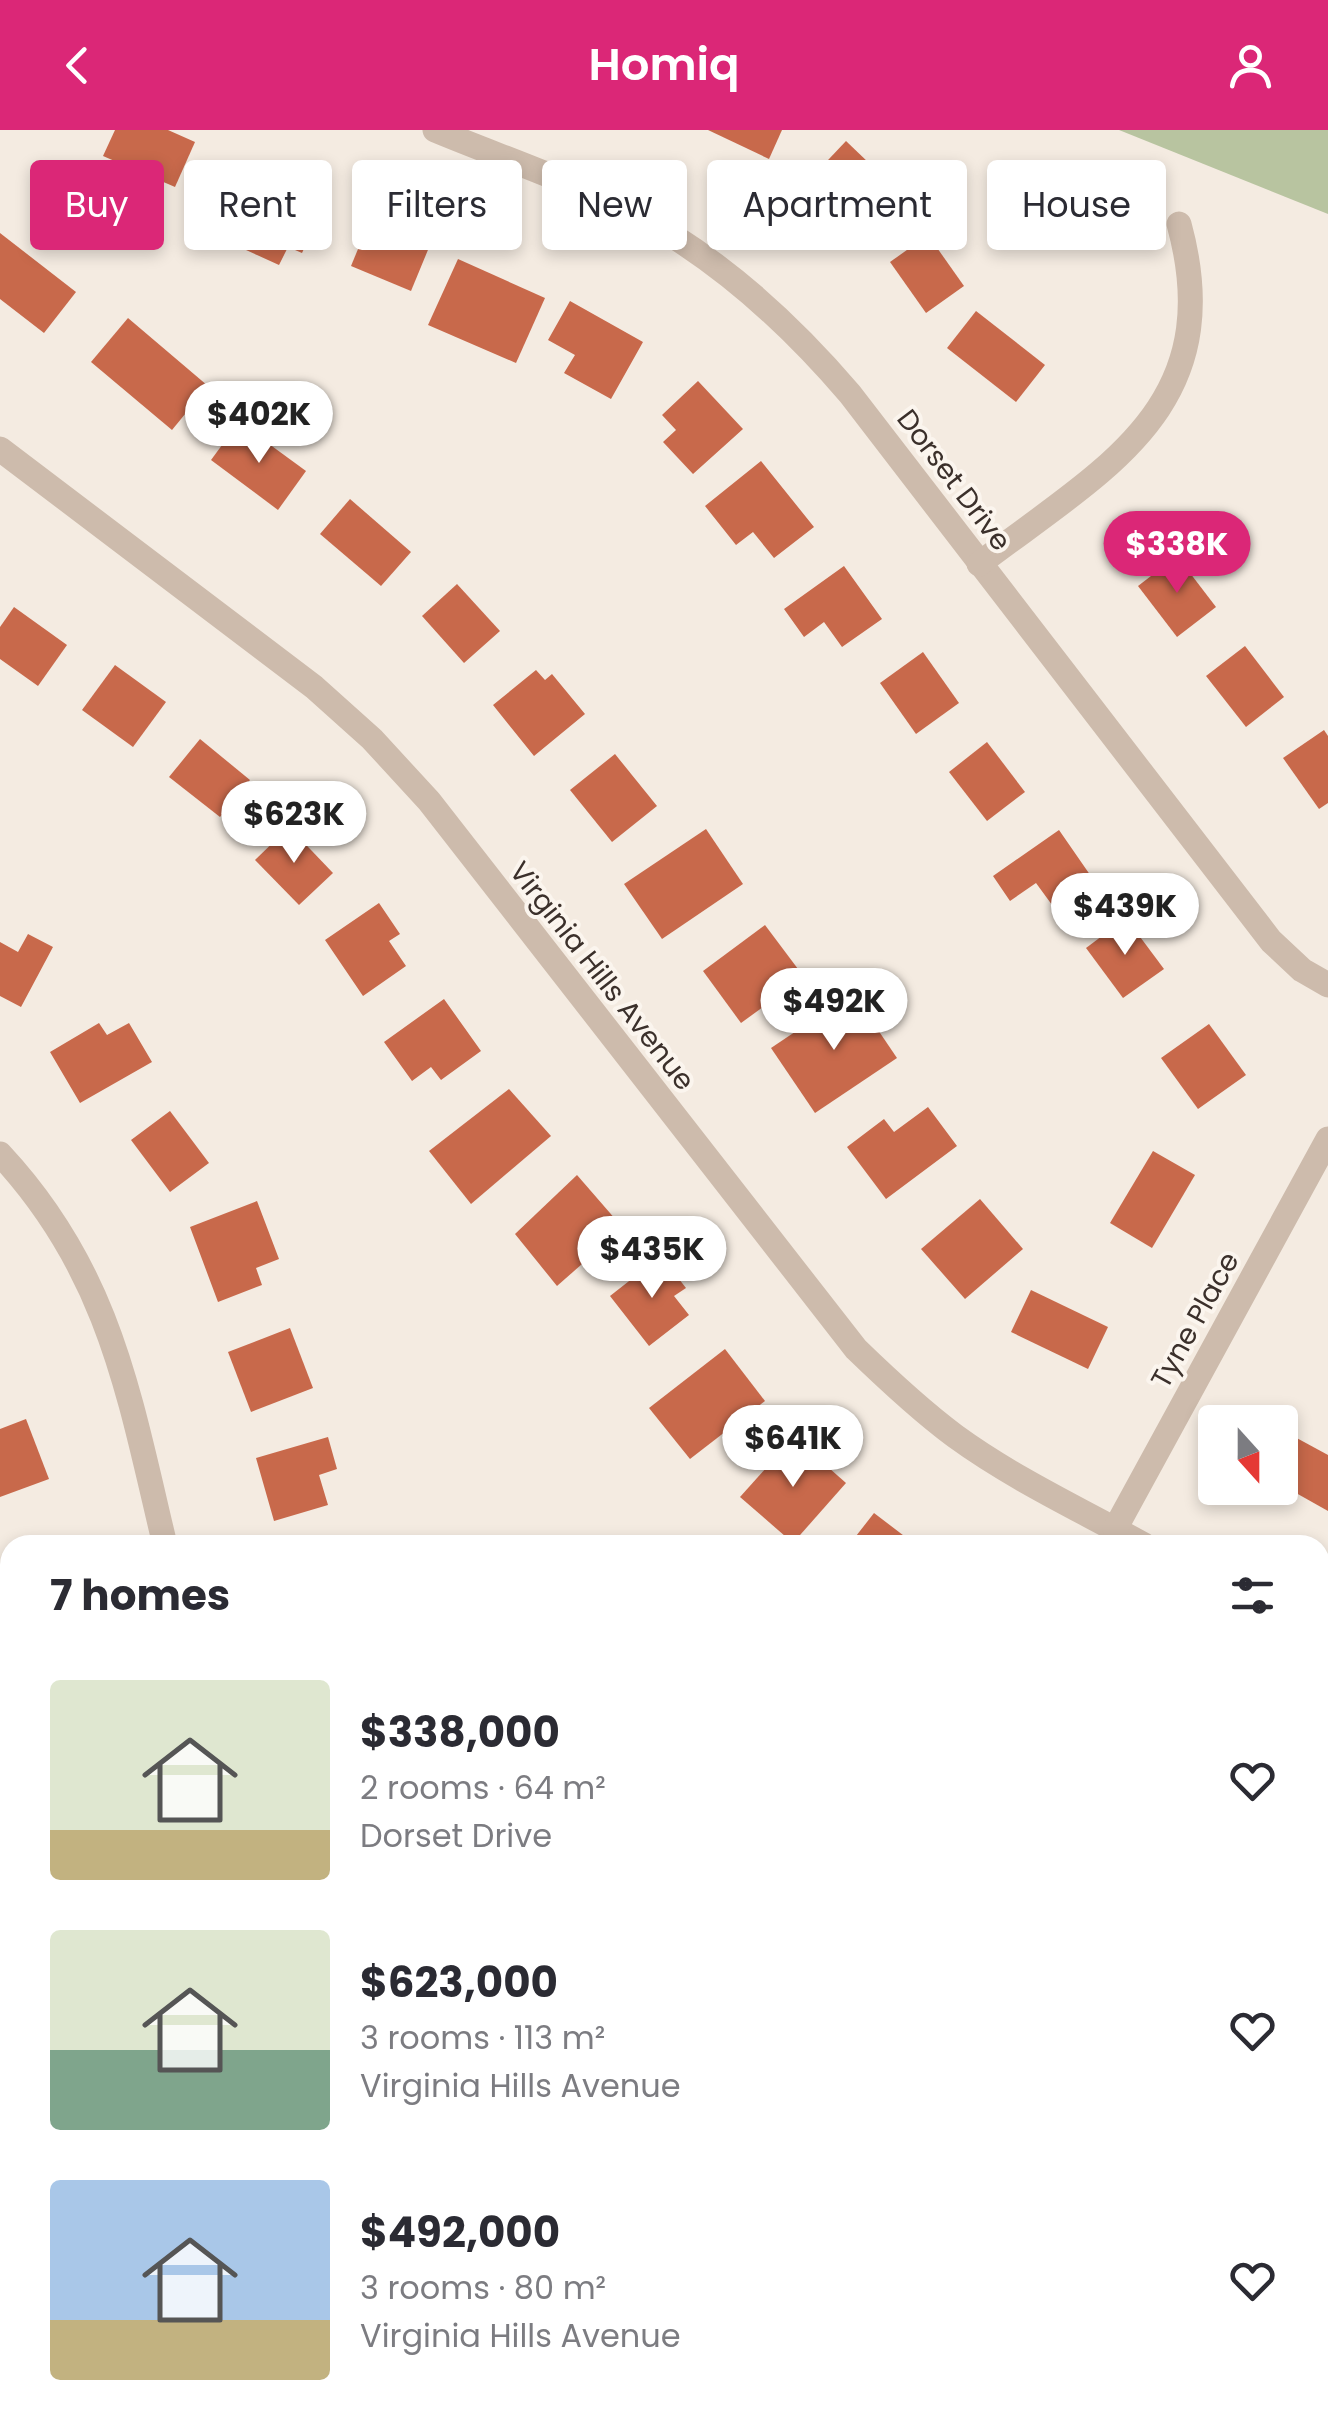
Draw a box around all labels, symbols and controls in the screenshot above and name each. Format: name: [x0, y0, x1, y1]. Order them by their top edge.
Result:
text: Homiq: [588, 33, 740, 96]
icon: back: [50, 38, 105, 93]
icon: person: [1223, 38, 1278, 93]
chip: Buy: [30, 160, 164, 250]
chip: Rent: [184, 160, 332, 250]
chip: Filters: [352, 160, 522, 250]
chip: New: [542, 160, 687, 250]
chip: Apartment: [707, 160, 967, 250]
chip: House: [987, 160, 1166, 250]
pin: $402K: [189, 381, 329, 466]
text: $402K: [207, 391, 311, 436]
street label: Dorset Drive: [888, 401, 1020, 559]
pin: $338K: [1107, 511, 1247, 596]
text: $338K: [1126, 521, 1228, 566]
pin: $623K: [224, 781, 364, 866]
text: $623K: [243, 791, 345, 836]
street label: Virginia Hills Avenue: [500, 853, 704, 1099]
pin: $439K: [1055, 873, 1195, 958]
text: $439K: [1073, 883, 1177, 928]
pin: $492K: [764, 968, 904, 1053]
text: $492K: [783, 978, 885, 1023]
pin: $435K: [582, 1216, 722, 1301]
text: $435K: [599, 1226, 705, 1271]
street label: Tyne Place: [1142, 1245, 1248, 1395]
pin: $641K: [723, 1405, 863, 1490]
north arrow: [1198, 1405, 1298, 1505]
map controls: [1198, 1405, 1298, 1505]
text: $641K: [744, 1415, 842, 1460]
text: 7 homes: [50, 1566, 230, 1625]
icon: filters: [1225, 1568, 1280, 1623]
text: $338,000: [360, 1703, 560, 1762]
icon: home: [130, 1720, 250, 1840]
icon: heart: [1225, 1753, 1280, 1808]
text: 2 rooms · 64 m²: [360, 1765, 606, 1810]
text: Dorset Drive: [360, 1813, 552, 1858]
text: $623,000: [360, 1953, 558, 2012]
icon: home: [130, 1970, 250, 2090]
icon: heart: [1225, 2003, 1280, 2058]
text: 3 rooms · 113 m²: [360, 2015, 605, 2060]
text: Virginia Hills Avenue: [360, 2063, 681, 2108]
text: $492,000: [360, 2203, 560, 2262]
icon: home: [130, 2220, 250, 2340]
icon: heart: [1225, 2253, 1280, 2308]
text: 3 rooms · 80 m²: [360, 2265, 606, 2310]
text: Virginia Hills Avenue: [360, 2313, 681, 2358]

